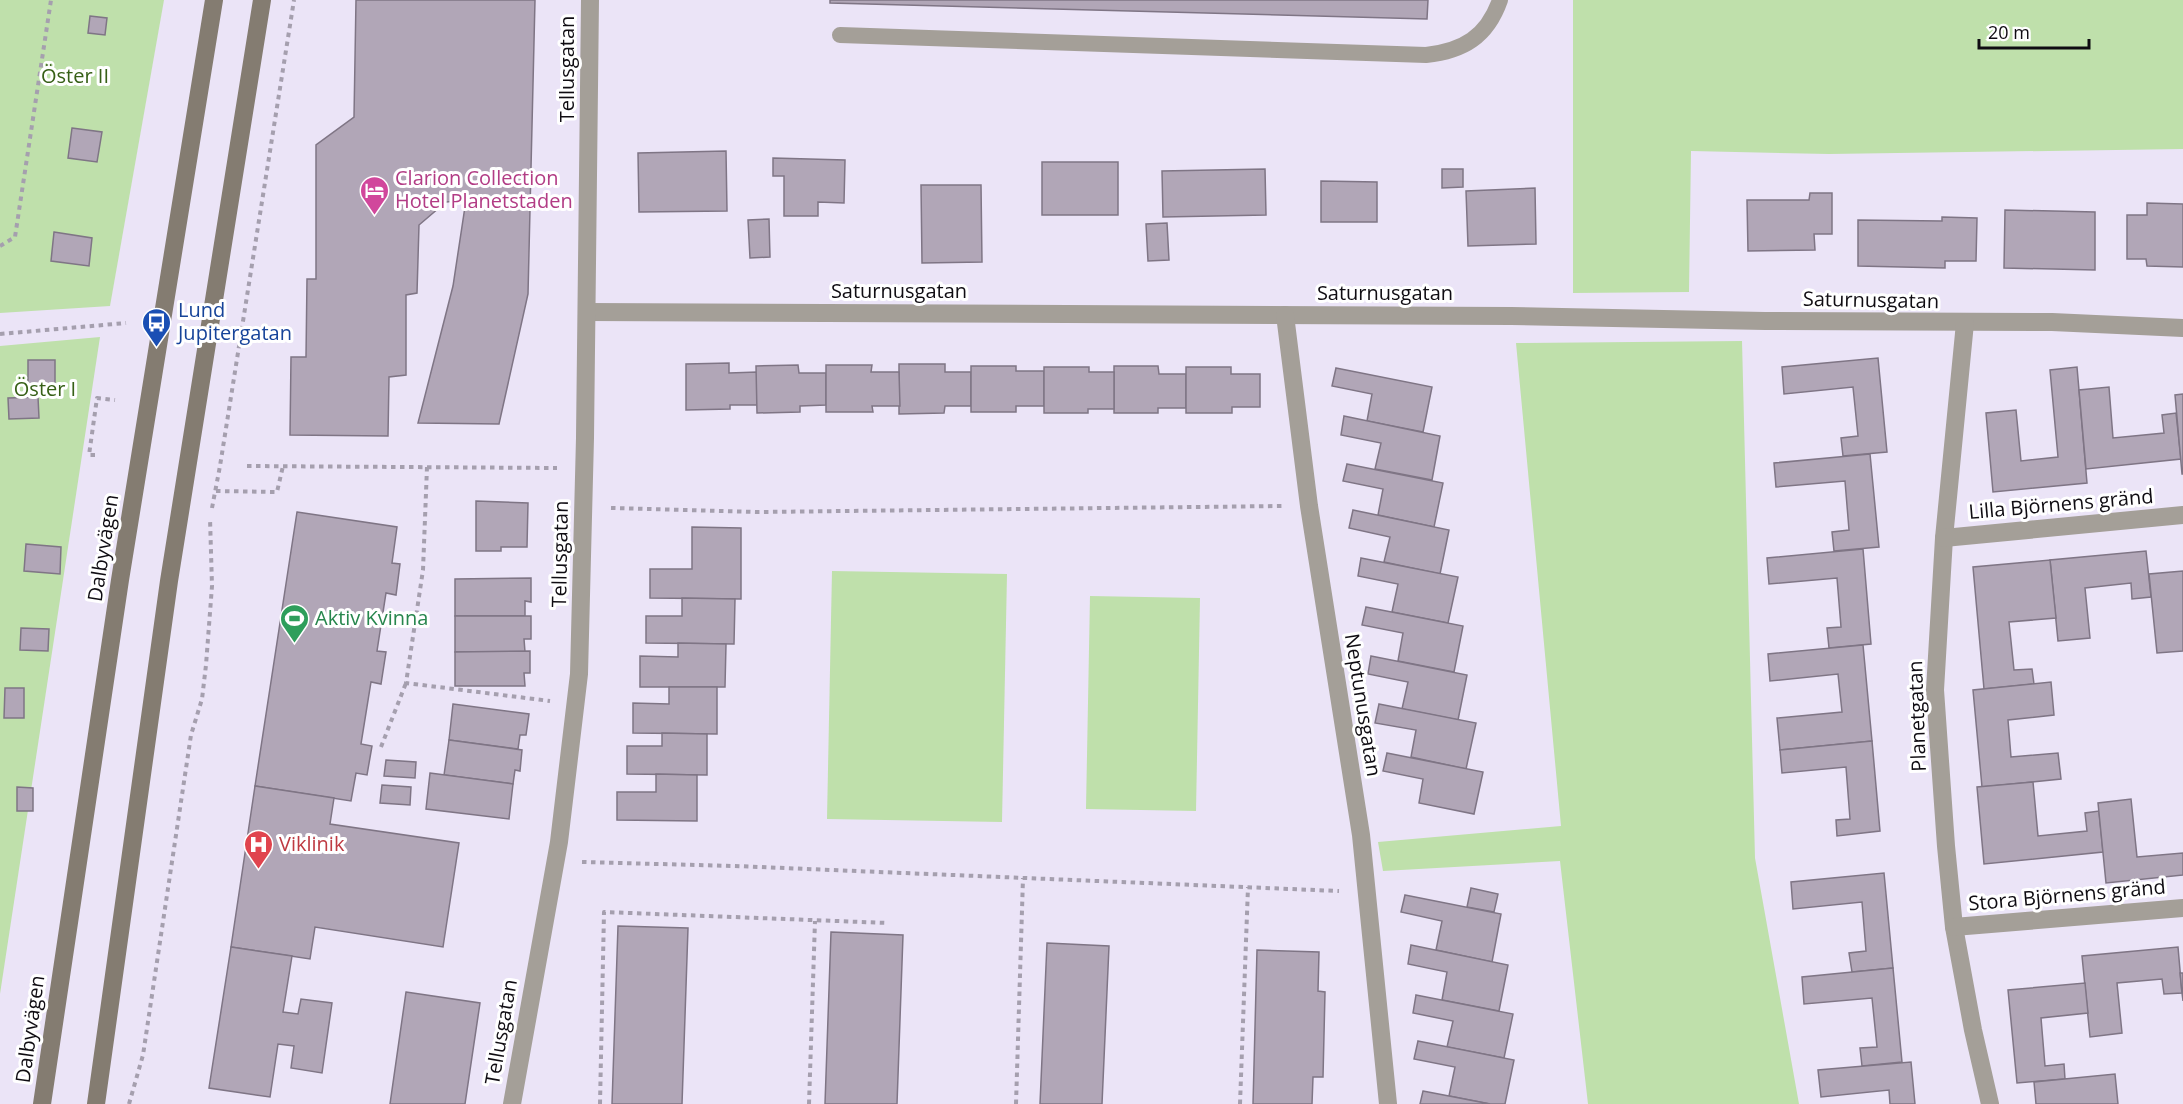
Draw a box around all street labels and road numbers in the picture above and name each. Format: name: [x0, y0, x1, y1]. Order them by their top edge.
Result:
street label: Tellusgatan: [553, 16, 580, 122]
street label: Saturnusgatan: [831, 277, 967, 304]
street label: Saturnusgatan: [1317, 279, 1453, 306]
street label: Saturnusgatan: [1803, 285, 1939, 314]
street label: Lilla Björnens gränd: [1968, 482, 2154, 525]
street label: Dalbyvägen: [81, 492, 124, 604]
street label: Tellusgatan: [545, 500, 574, 608]
street label: Neptunusgatan: [1339, 631, 1388, 778]
street label: Planetgatan: [1901, 660, 1932, 772]
street label: Stora Björnens gränd: [1967, 872, 2167, 917]
street label: Dalbyvägen: [9, 973, 50, 1084]
street label: Tellusgatan: [478, 977, 523, 1087]

